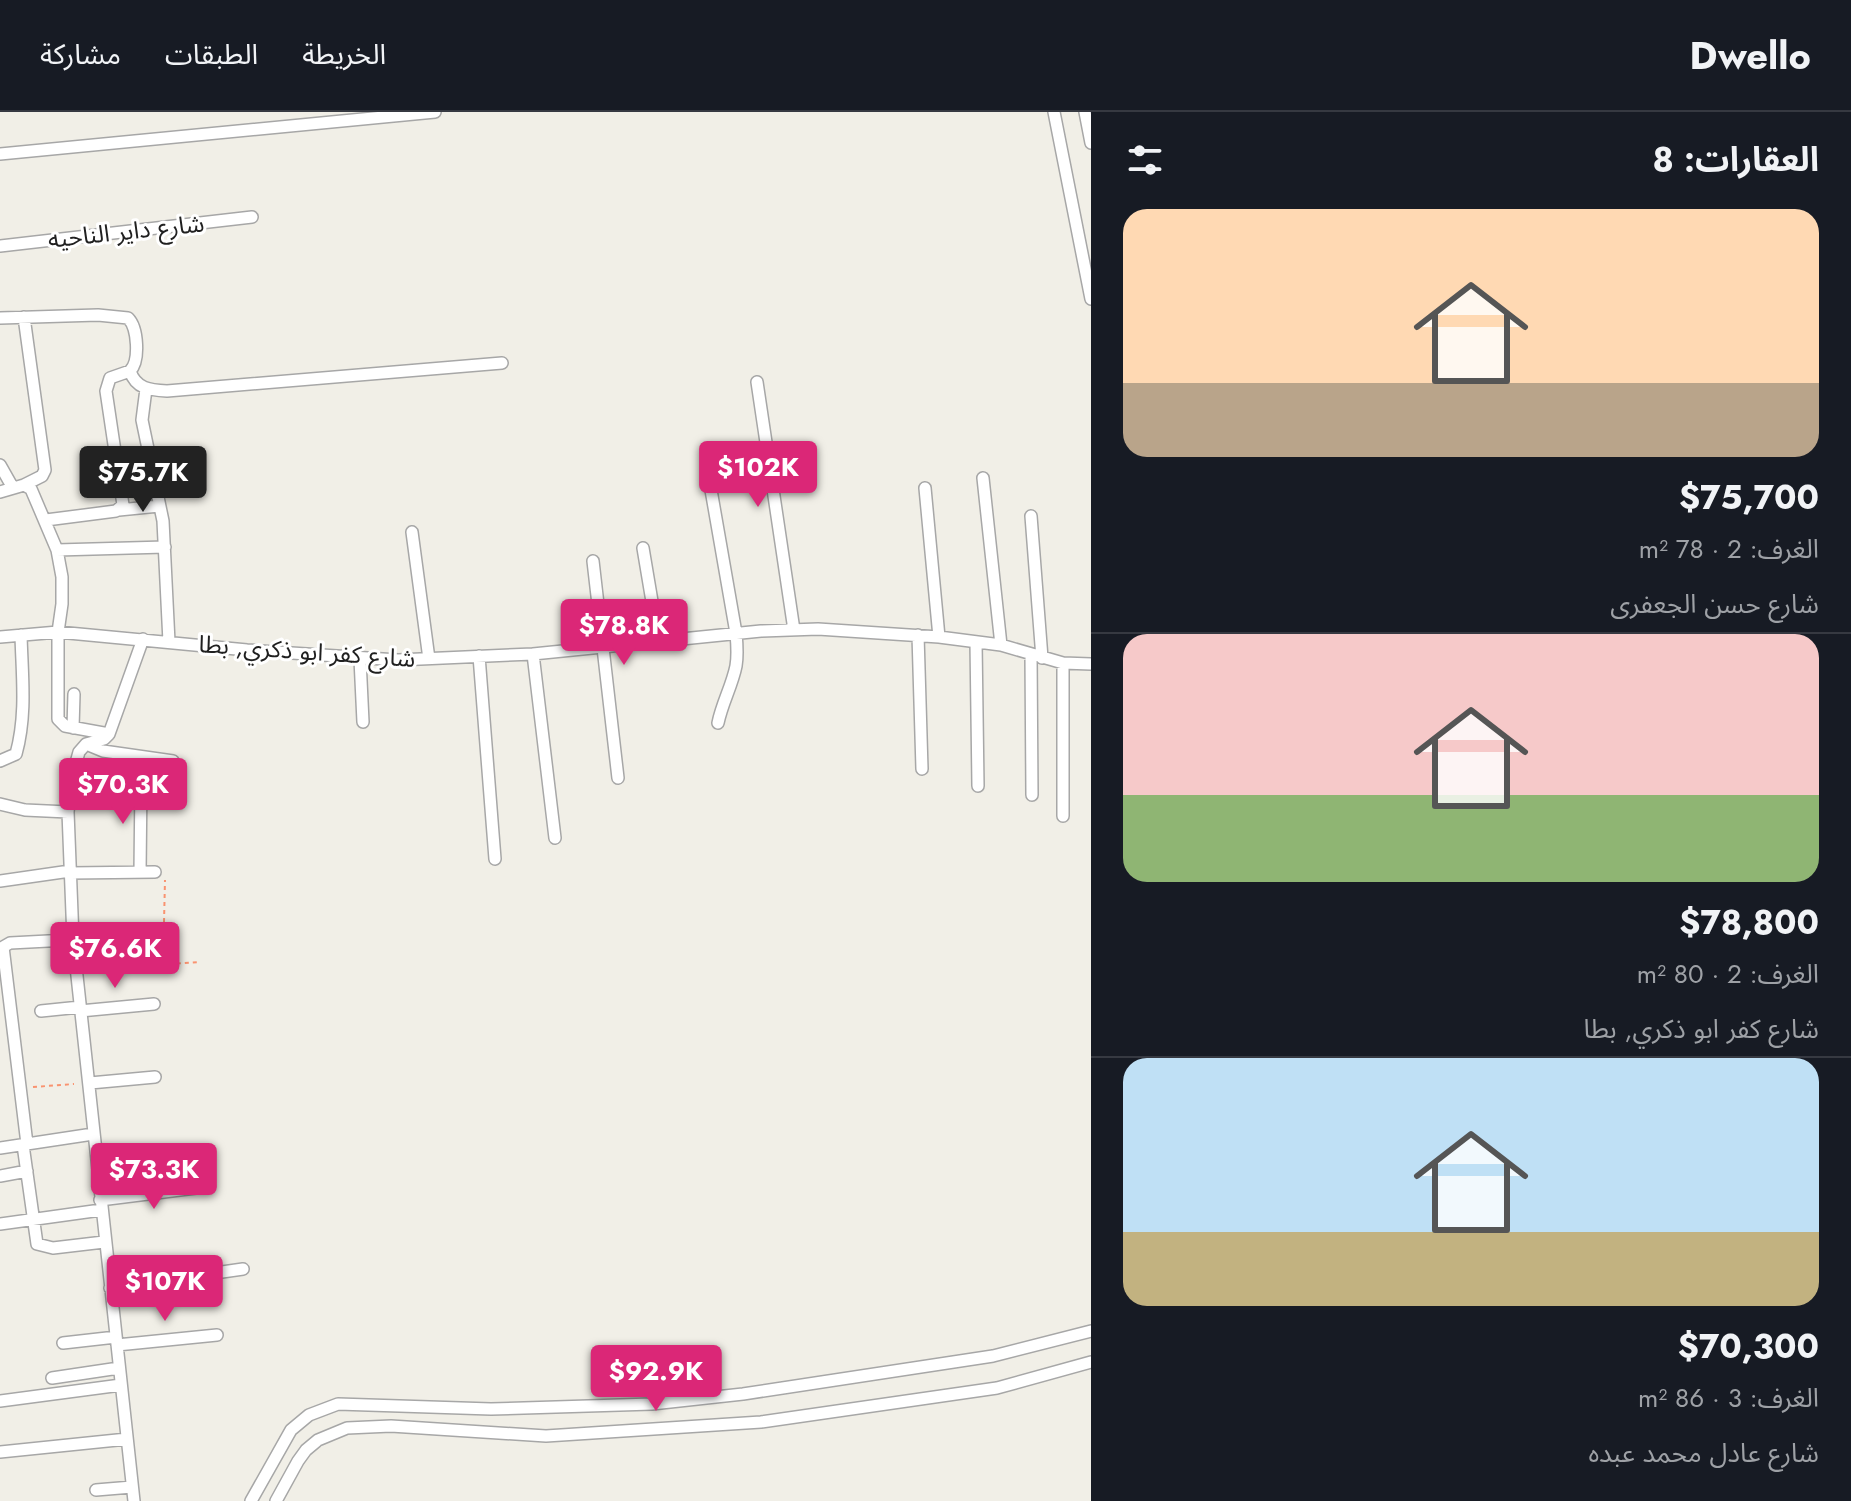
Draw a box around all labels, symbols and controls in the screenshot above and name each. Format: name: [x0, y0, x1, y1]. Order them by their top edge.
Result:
text: Dwello: [1690, 28, 1811, 83]
text: مشاركة: [40, 34, 121, 75]
text: الطبقات: [165, 34, 258, 75]
text: الخريطة: [302, 34, 386, 75]
text: العقارات: 8: [1652, 135, 1819, 184]
icon: filters: [1123, 138, 1167, 182]
street label: شارع داير الناحيه: [46, 205, 206, 257]
icon: home: [1399, 261, 1543, 405]
pin: $102K: [702, 441, 814, 509]
pin: $75.7K: [78, 446, 208, 514]
text: $102K: [717, 448, 799, 486]
text: $75.7K: [98, 453, 188, 491]
text: $75,700: [1679, 473, 1819, 522]
text: الغرف: 2 · 78 m²: [1639, 530, 1819, 568]
text: شارع حسن الجعفرى: [1610, 585, 1819, 623]
pin: $78.8K: [559, 599, 689, 667]
text: $78.8K: [579, 606, 669, 644]
street label: شارع كفر ابو ذكري, بطا: [197, 626, 417, 678]
icon: home: [1399, 686, 1543, 830]
pin: $70.3K: [58, 758, 188, 826]
text: $70.3K: [77, 765, 169, 803]
text: $78,800: [1679, 898, 1819, 947]
pin: $76.6K: [50, 922, 180, 990]
text: $76.6K: [68, 929, 162, 967]
text: الغرف: 2 · 80 m²: [1637, 955, 1819, 993]
text: شارع كفر ابو ذكري, بطا: [1584, 1010, 1819, 1048]
icon: home: [1399, 1110, 1543, 1254]
pin: $73.3K: [89, 1143, 219, 1211]
text: $73.3K: [109, 1150, 199, 1188]
pin: $107K: [109, 1255, 221, 1323]
text: $107K: [125, 1262, 205, 1300]
text: $70,300: [1678, 1322, 1819, 1371]
pin: $92.9K: [591, 1345, 721, 1413]
text: $92.9K: [609, 1352, 703, 1390]
text: الغرف: 3 · 86 m²: [1638, 1379, 1819, 1417]
text: شارع عادل محمد عبده: [1588, 1434, 1819, 1472]

